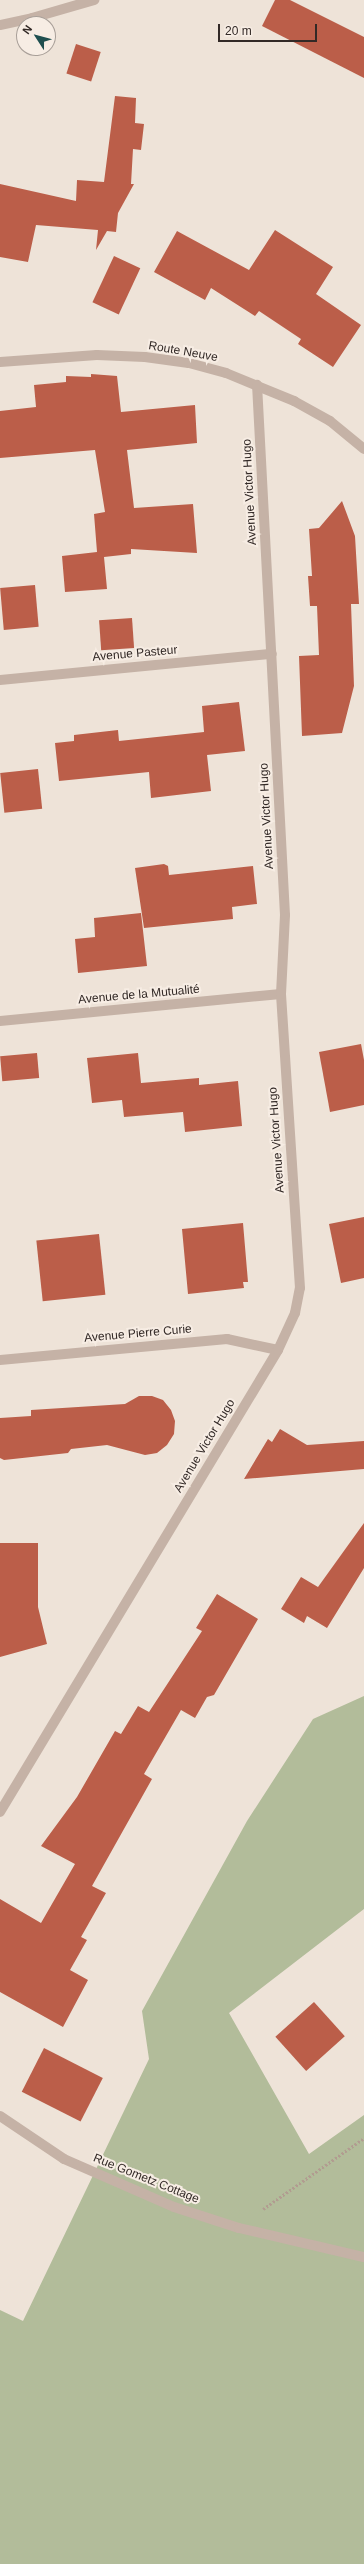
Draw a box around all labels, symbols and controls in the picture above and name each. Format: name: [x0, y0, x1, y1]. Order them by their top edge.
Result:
north arrow: [16, 16, 56, 56]
scale bar: [220, 16, 319, 42]
text: N: [20, 23, 34, 36]
text: 20 m: [225, 24, 252, 38]
street label: Route Neuve: [147, 339, 219, 365]
street label: Avenue Victor Hugo: [240, 439, 260, 545]
street label: Avenue Pasteur: [92, 643, 178, 665]
street label: Avenue Victor Hugo: [257, 763, 277, 869]
street label: Avenue de la Mutualité: [78, 983, 200, 1007]
street label: Avenue Victor Hugo: [266, 1086, 288, 1194]
street label: Avenue Pierre Curie: [84, 1322, 192, 1346]
street label: Avenue Victor Hugo: [171, 1397, 239, 1495]
street label: Rue Gometz Cottage: [91, 2151, 201, 2207]

